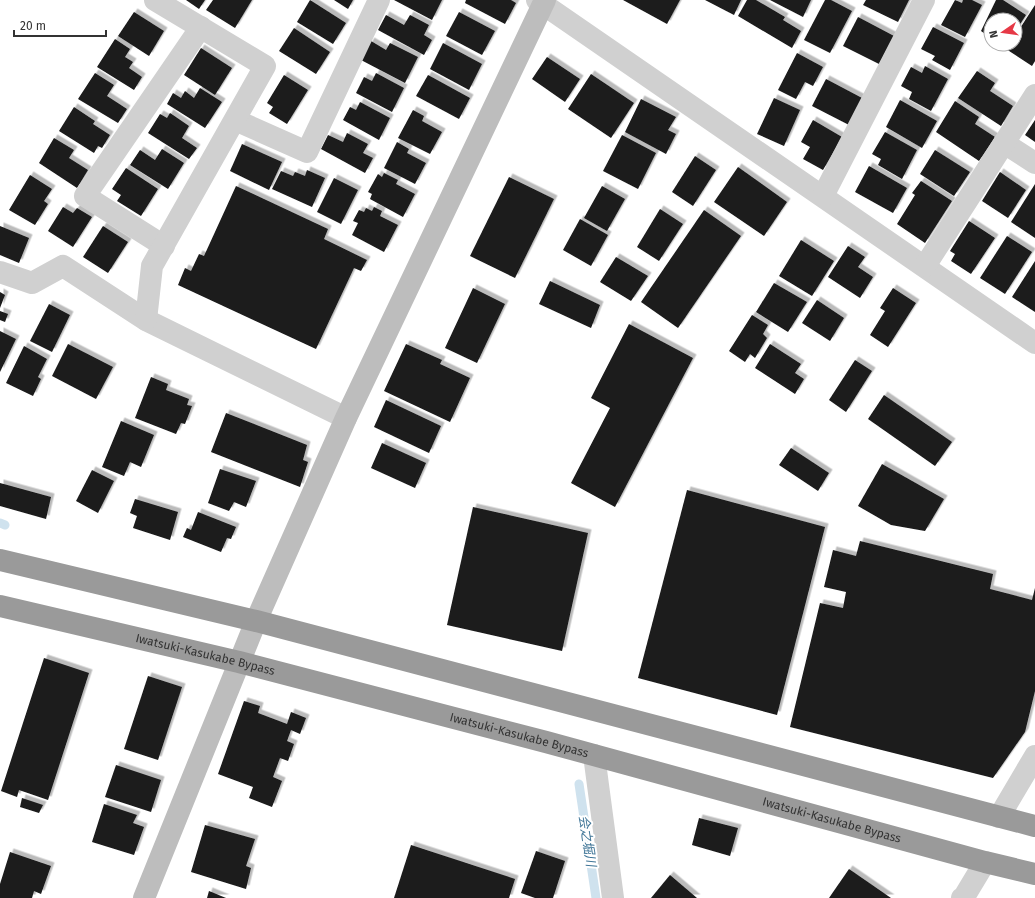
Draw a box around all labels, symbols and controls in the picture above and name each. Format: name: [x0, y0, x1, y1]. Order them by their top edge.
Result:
scale bar: [14, 12, 106, 38]
north arrow: [983, 12, 1023, 52]
text: 20 m: [20, 19, 46, 33]
text: N: [987, 29, 1001, 39]
street label: Iwatsuki-Kasukabe Bypass: [134, 631, 277, 678]
street label: Iwatsuki-Kasukabe Bypass: [448, 710, 590, 760]
street label: Iwatsuki-Kasukabe Bypass: [761, 795, 903, 846]
water label: 会之堀川: [576, 814, 599, 870]

